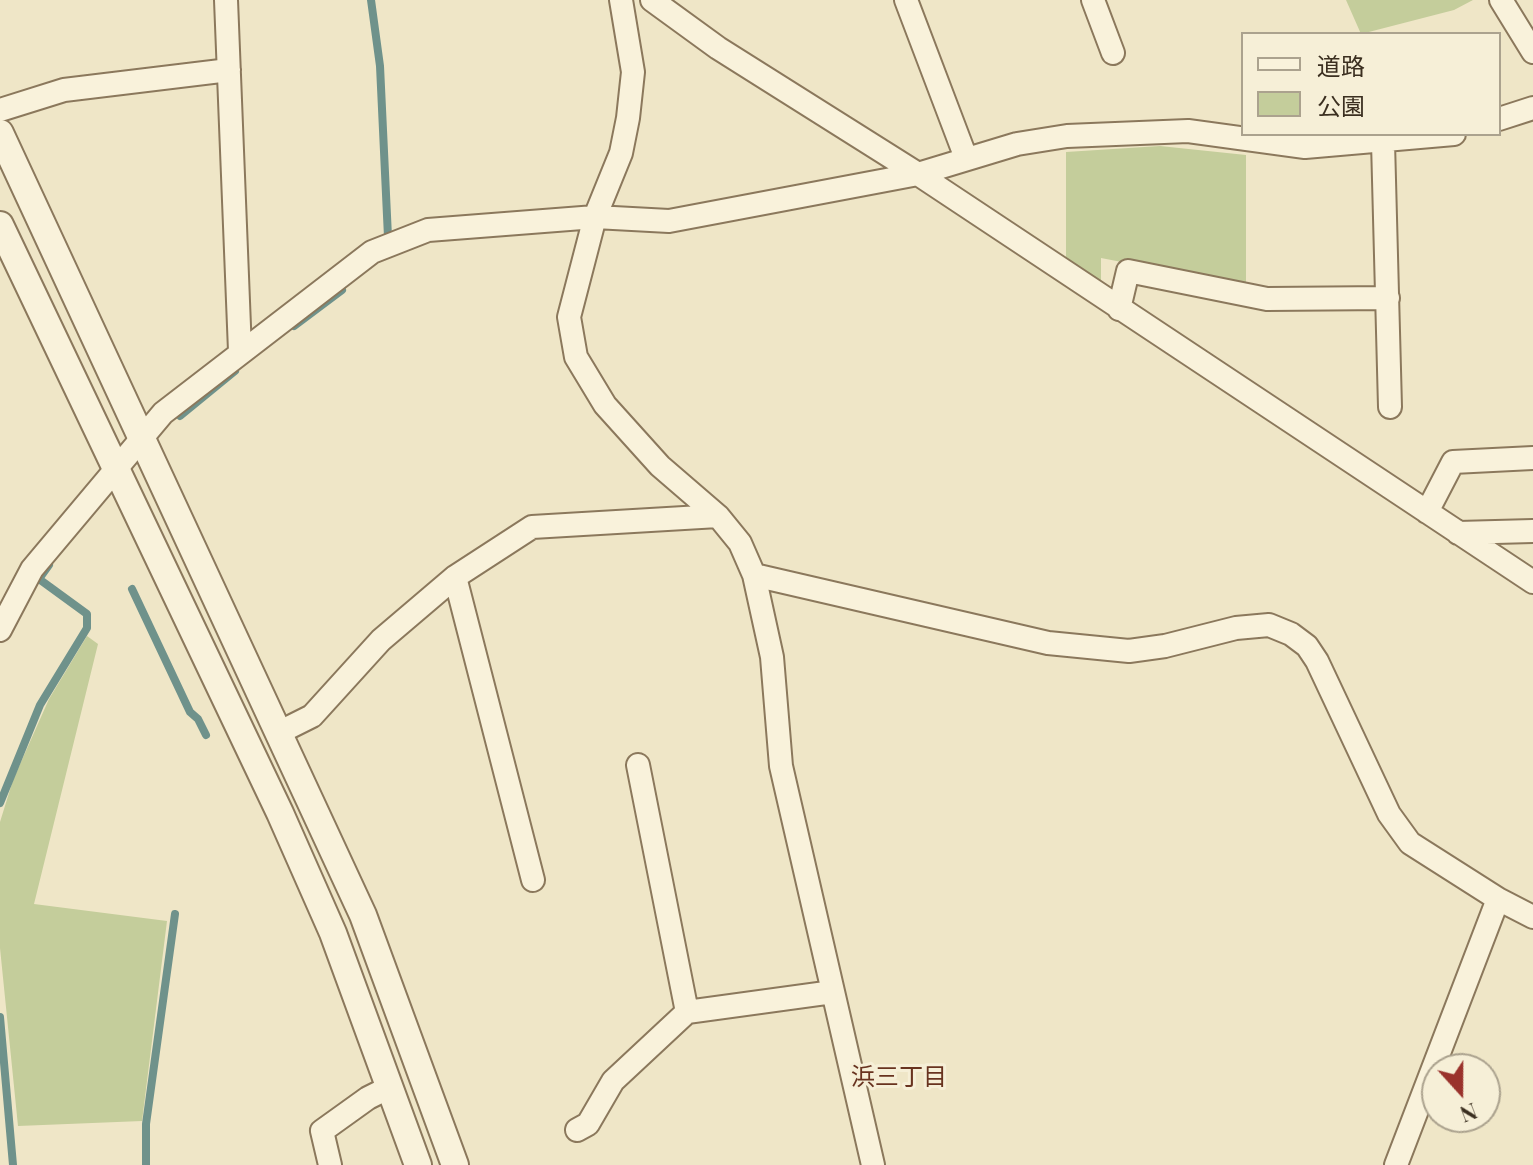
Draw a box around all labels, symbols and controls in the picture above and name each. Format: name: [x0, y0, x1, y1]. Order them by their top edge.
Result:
legend: [1241, 32, 1501, 136]
text: 道路: [1317, 49, 1365, 81]
text: 公園: [1317, 89, 1365, 121]
north arrow: [1421, 1053, 1501, 1133]
district label: 浜三丁目: [851, 1064, 947, 1092]
text: N: [1456, 1097, 1482, 1130]

